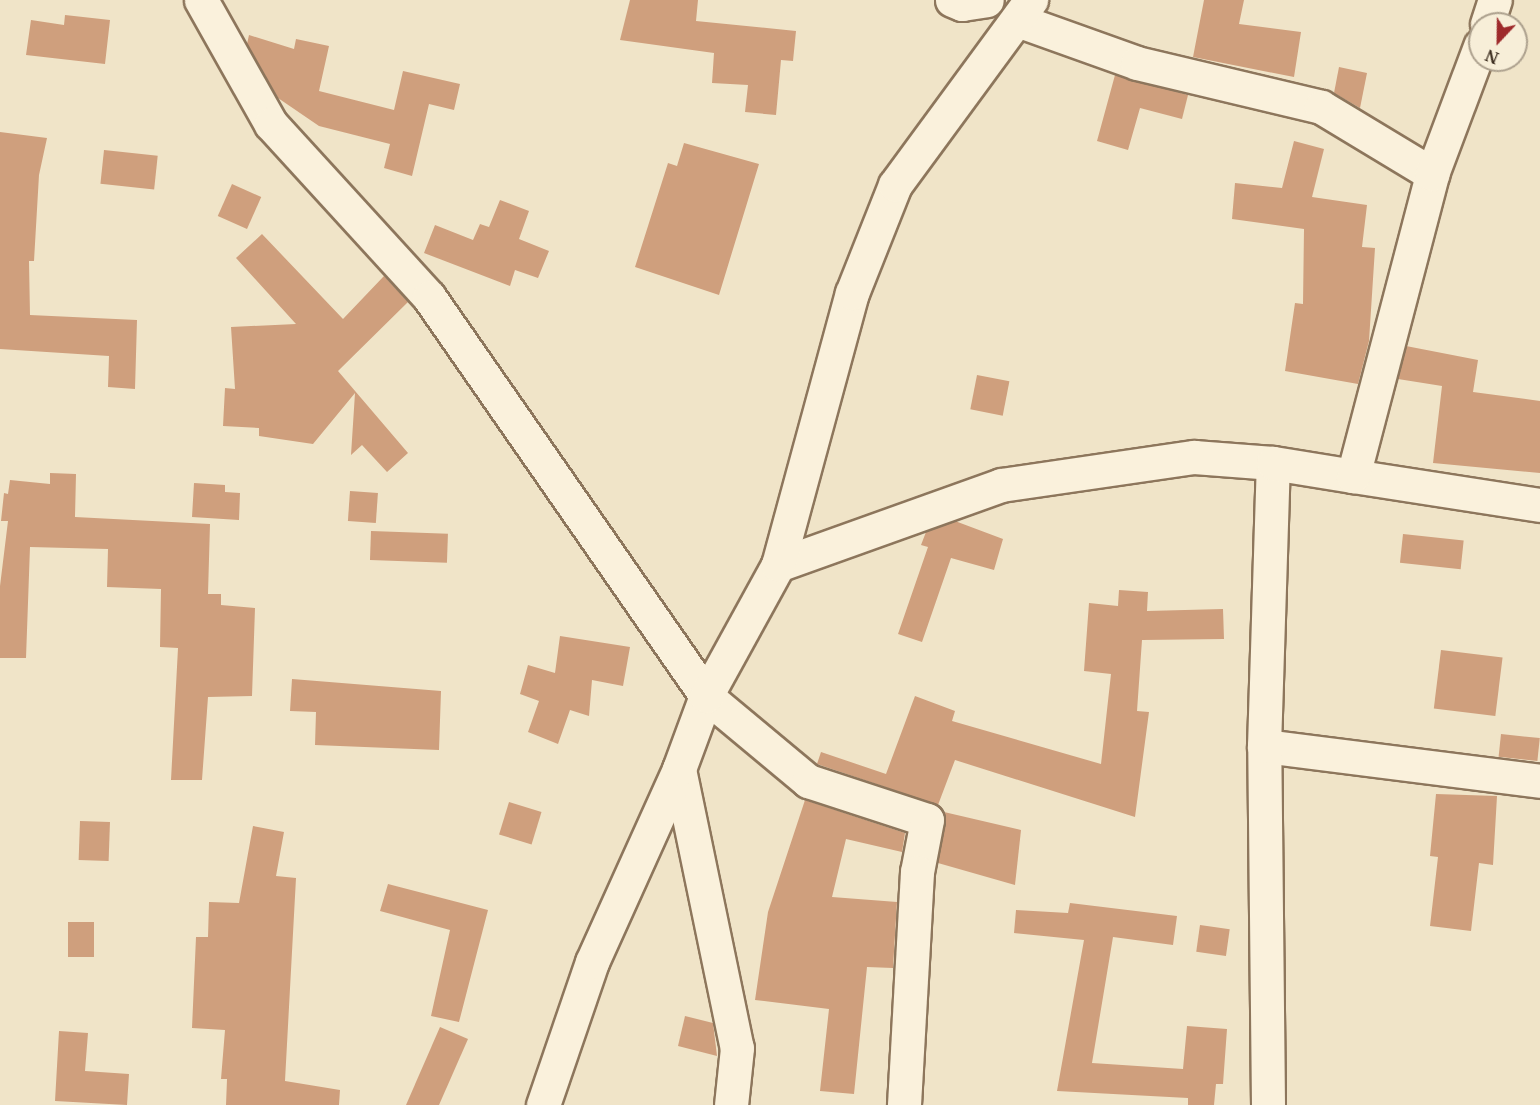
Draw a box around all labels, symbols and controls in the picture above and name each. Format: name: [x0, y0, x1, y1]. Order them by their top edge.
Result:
north arrow: [1468, 12, 1528, 72]
text: N: [1482, 44, 1502, 69]

